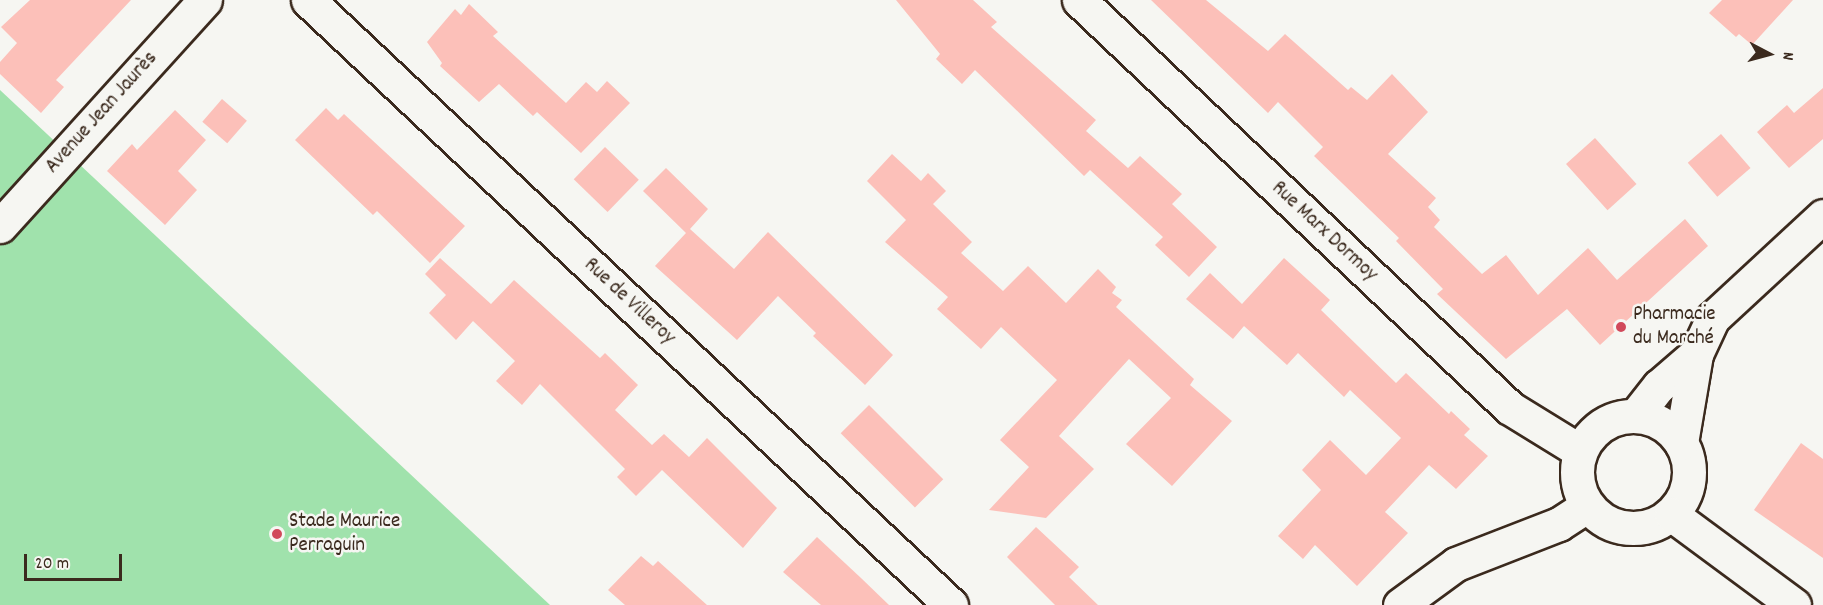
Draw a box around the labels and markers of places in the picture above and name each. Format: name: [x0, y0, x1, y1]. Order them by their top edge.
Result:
place label: Pharmacie du Marché: [1633, 302, 1716, 352]
marker: Pharmacie du Marché: [1614, 320, 1628, 334]
place label: Stade Maurice Perraguin: [289, 509, 400, 559]
marker: Stade Maurice Perraguin: [270, 527, 284, 541]

